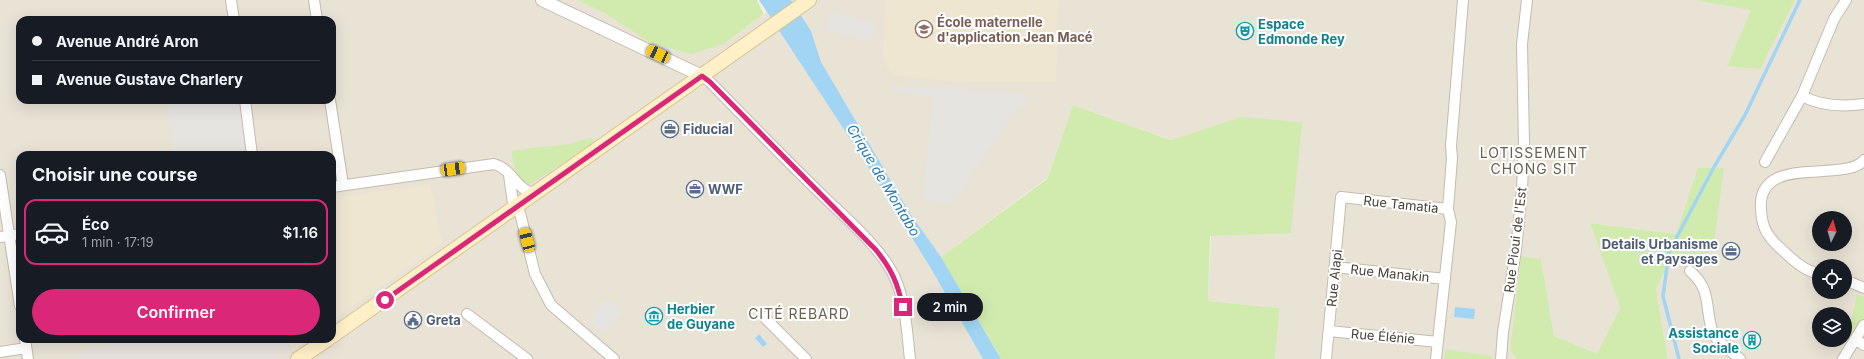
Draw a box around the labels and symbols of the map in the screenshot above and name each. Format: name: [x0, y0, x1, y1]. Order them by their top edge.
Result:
place label: École maternelle d'application Jean Macé: [937, 14, 1093, 45]
place label: Espace Edmonde Rey: [1258, 16, 1345, 47]
school or university icon: École maternelle d'application Jean Macé: [914, 19, 934, 39]
theatre icon: Espace Edmonde Rey: [1235, 21, 1255, 41]
car: [645, 43, 671, 65]
office icon: Fiducial: [660, 119, 680, 139]
place label: Fiducial: [683, 121, 733, 137]
water label: Crique de Montabo: [844, 121, 924, 239]
district label: LOTISSEMENT CHONG SIT: [1480, 144, 1588, 177]
car: [440, 161, 466, 177]
office icon: WWF: [685, 179, 705, 199]
place label: WWF: [708, 181, 743, 197]
street label: Rue Pioui de l'Est: [1501, 186, 1529, 294]
street label: Rue Tamatia: [1363, 192, 1439, 216]
north arrow: [1812, 211, 1852, 251]
car: [518, 227, 536, 253]
place label: Details Urbanisme et Paysages: [1602, 236, 1718, 267]
office icon: Details Urbanisme et Paysages: [1721, 241, 1741, 261]
street label: Rue Alapi: [1323, 248, 1345, 308]
street label: Rue Manakin: [1350, 261, 1430, 285]
route start: [376, 291, 394, 309]
callout: 2 min: [917, 293, 983, 321]
route end: [894, 298, 912, 316]
place label: Herbier de Guyane: [667, 301, 735, 332]
district label: CITÉ REBARD: [748, 305, 850, 322]
museum icon: Herbier de Guyane: [644, 306, 664, 326]
public building icon: Greta: [403, 310, 423, 330]
place label: Greta: [426, 312, 461, 328]
street label: Rue Élénie: [1350, 325, 1416, 347]
place label: Assistance Sociale: [1668, 325, 1739, 356]
building icon: Assistance Sociale: [1742, 330, 1762, 350]

